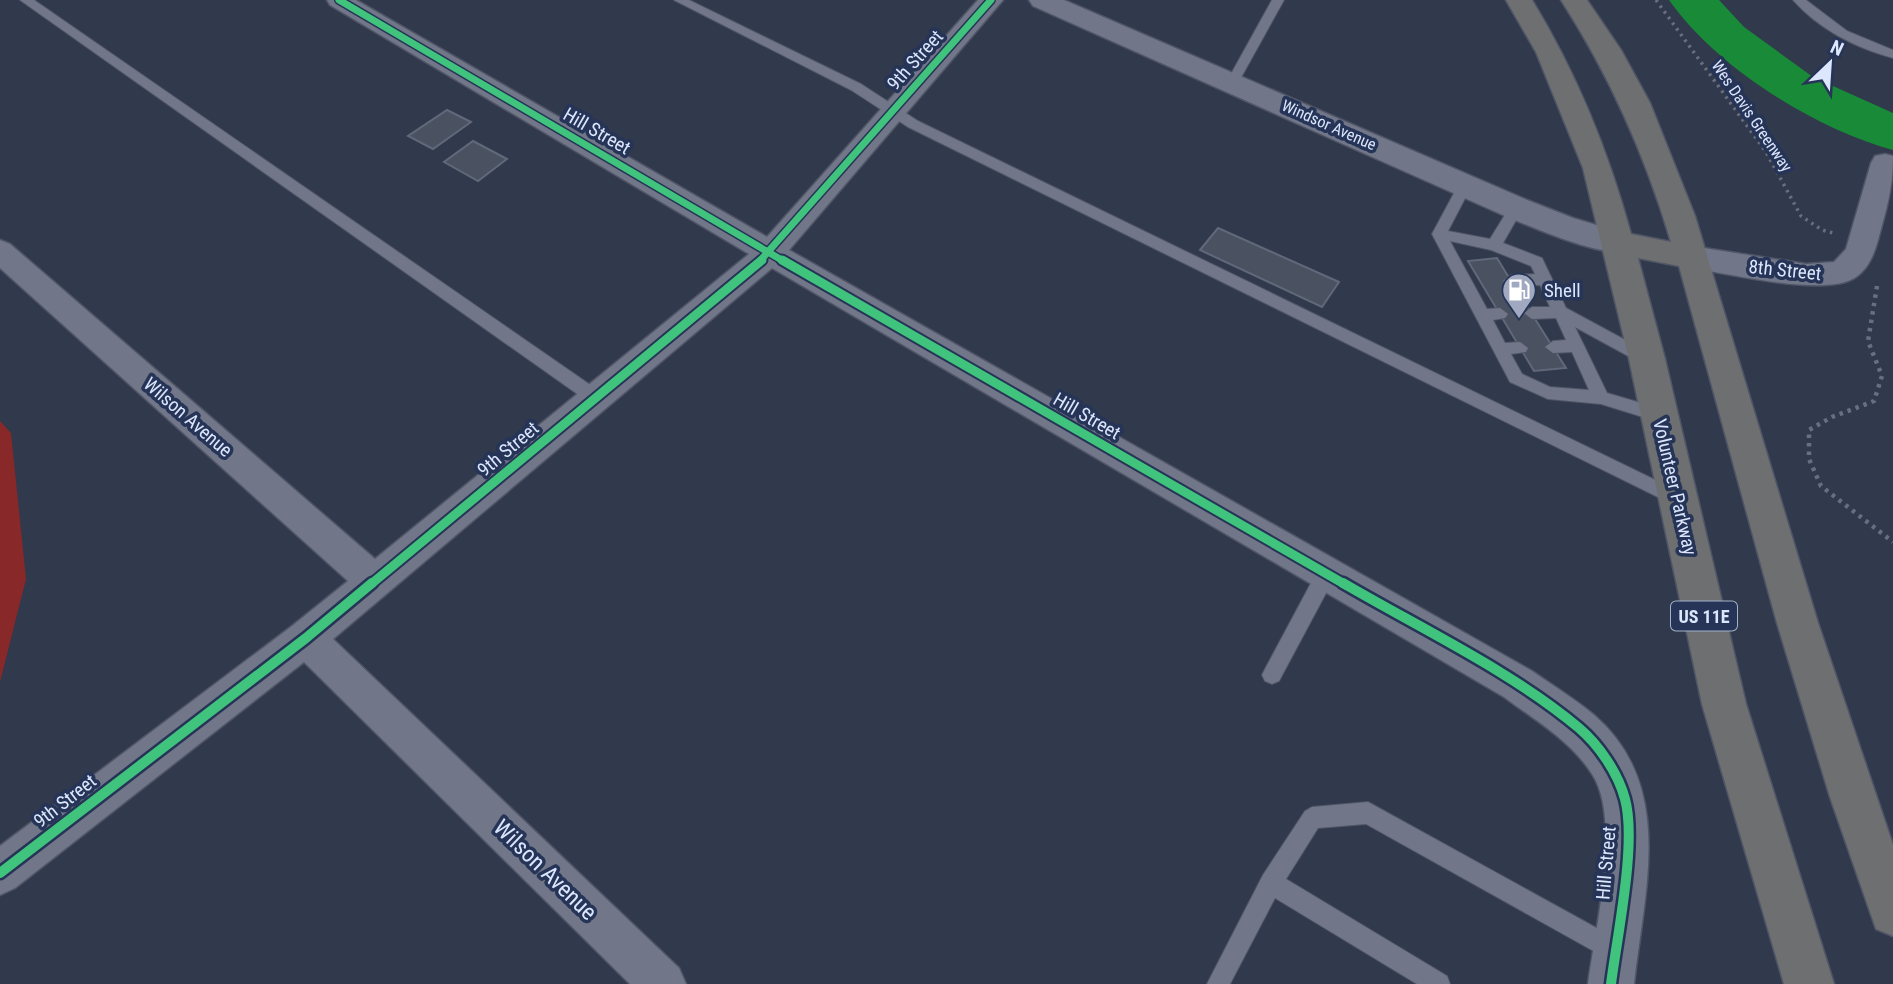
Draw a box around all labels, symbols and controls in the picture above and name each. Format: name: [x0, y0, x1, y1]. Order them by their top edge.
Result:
street label: 9th Street: [882, 25, 948, 95]
north arrow: [1795, 28, 1865, 98]
text: N: [1827, 35, 1847, 61]
street label: Wes Davis Greenway: [1708, 57, 1796, 176]
street label: Windsor Avenue: [1279, 96, 1379, 154]
street label: Hill Street: [559, 103, 635, 159]
street label: 8th Street: [1747, 255, 1823, 285]
fuel station icon: Shell: [1500, 271, 1538, 320]
place label: Shell: [1544, 279, 1581, 302]
street label: Wilson Avenue: [139, 372, 237, 462]
street label: Hill Street: [1049, 388, 1125, 444]
street label: 9th Street: [473, 417, 543, 481]
street label: Volunteer Parkway: [1648, 417, 1702, 557]
road number: US 11E: [1671, 602, 1737, 630]
street label: 9th Street: [29, 769, 101, 833]
street label: Wilson Avenue: [488, 814, 602, 926]
street label: Hill Street: [1591, 825, 1621, 901]

